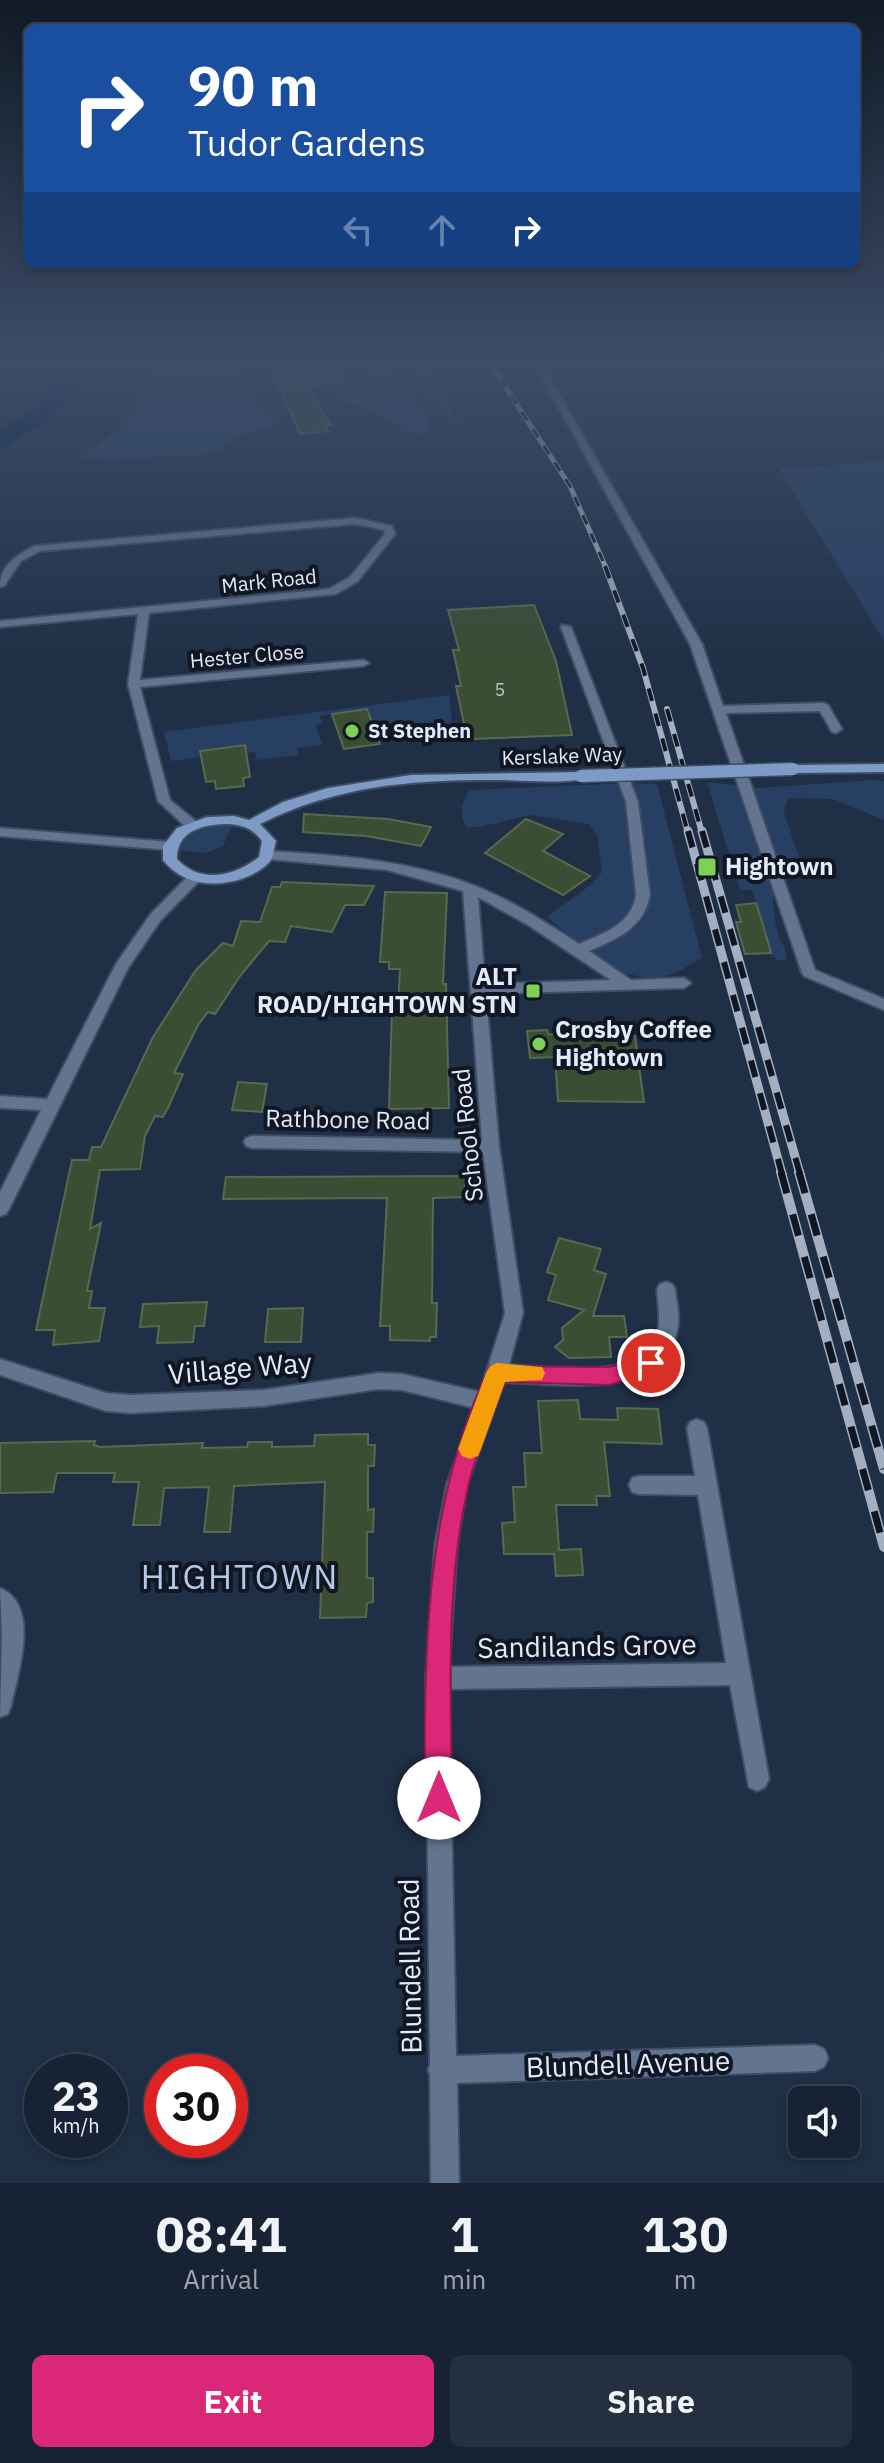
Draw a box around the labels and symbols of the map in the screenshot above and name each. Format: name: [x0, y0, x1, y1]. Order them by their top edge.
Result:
street label: Mark Road: [220, 562, 318, 599]
street label: Hester Close: [189, 637, 305, 674]
house number: 5: [495, 678, 505, 701]
place label: St Stephen: [368, 717, 471, 744]
marker: St Stephen: [343, 722, 361, 740]
street label: Kerslake Way: [501, 740, 623, 771]
place label: Hightown: [725, 850, 834, 882]
marker: Hightown: [696, 856, 718, 878]
place label: ALT ROAD/HIGHTOWN STN: [257, 960, 517, 1020]
marker: ALT ROAD/HIGHTOWN STN: [524, 982, 542, 1000]
place label: Crosby Coffee Hightown: [555, 1013, 712, 1073]
marker: Crosby Coffee Hightown: [530, 1035, 548, 1053]
street label: School Road: [444, 1067, 490, 1203]
street label: Rathbone Road: [265, 1102, 431, 1136]
pin: [617, 1329, 685, 1397]
street label: Village Way: [167, 1343, 313, 1392]
district label: HIGHTOWN: [141, 1554, 339, 1598]
street label: Sandilands Grove: [477, 1625, 697, 1666]
position arrow: [397, 1756, 481, 1840]
street label: Blundell Road: [389, 1878, 430, 2054]
street label: Blundell Avenue: [525, 2041, 731, 2086]
speed limit sign: 30: [144, 2054, 248, 2158]

